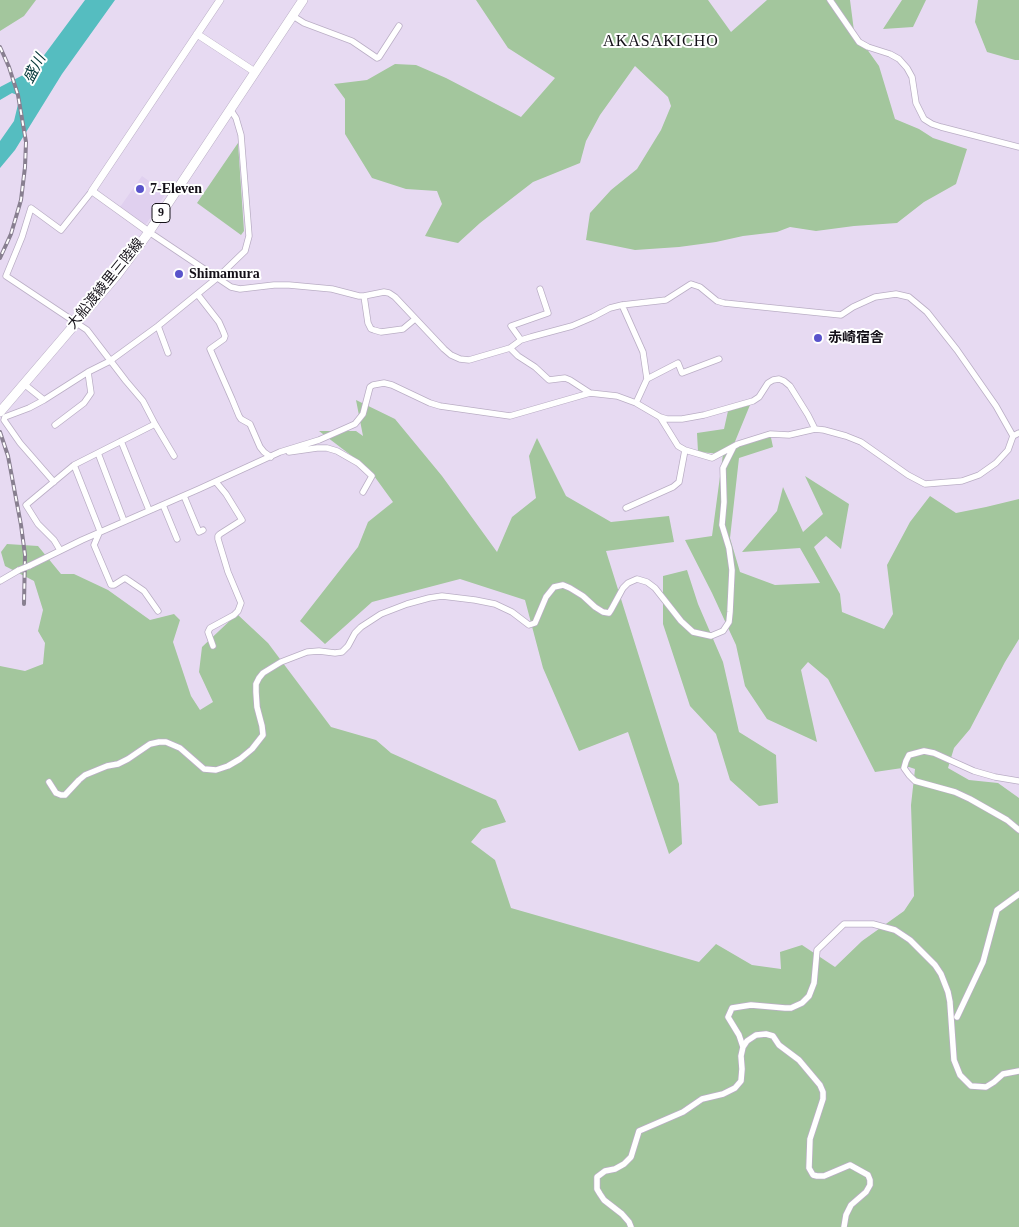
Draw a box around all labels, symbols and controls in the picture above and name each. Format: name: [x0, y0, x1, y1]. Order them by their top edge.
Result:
district label: AKASAKICHO: [602, 32, 720, 52]
water label: 盛川: [20, 52, 50, 86]
place label: 7-Eleven: [150, 181, 202, 197]
marker: 7-Eleven: [134, 183, 146, 195]
road number: 9: [152, 204, 170, 222]
street label: 大船渡綾里三陸線: [64, 235, 148, 333]
place label: Shimamura: [189, 266, 260, 282]
marker: Shimamura: [173, 268, 185, 280]
place label: 赤崎宿舎: [828, 330, 884, 346]
marker: 赤崎宿舎: [812, 332, 824, 344]

